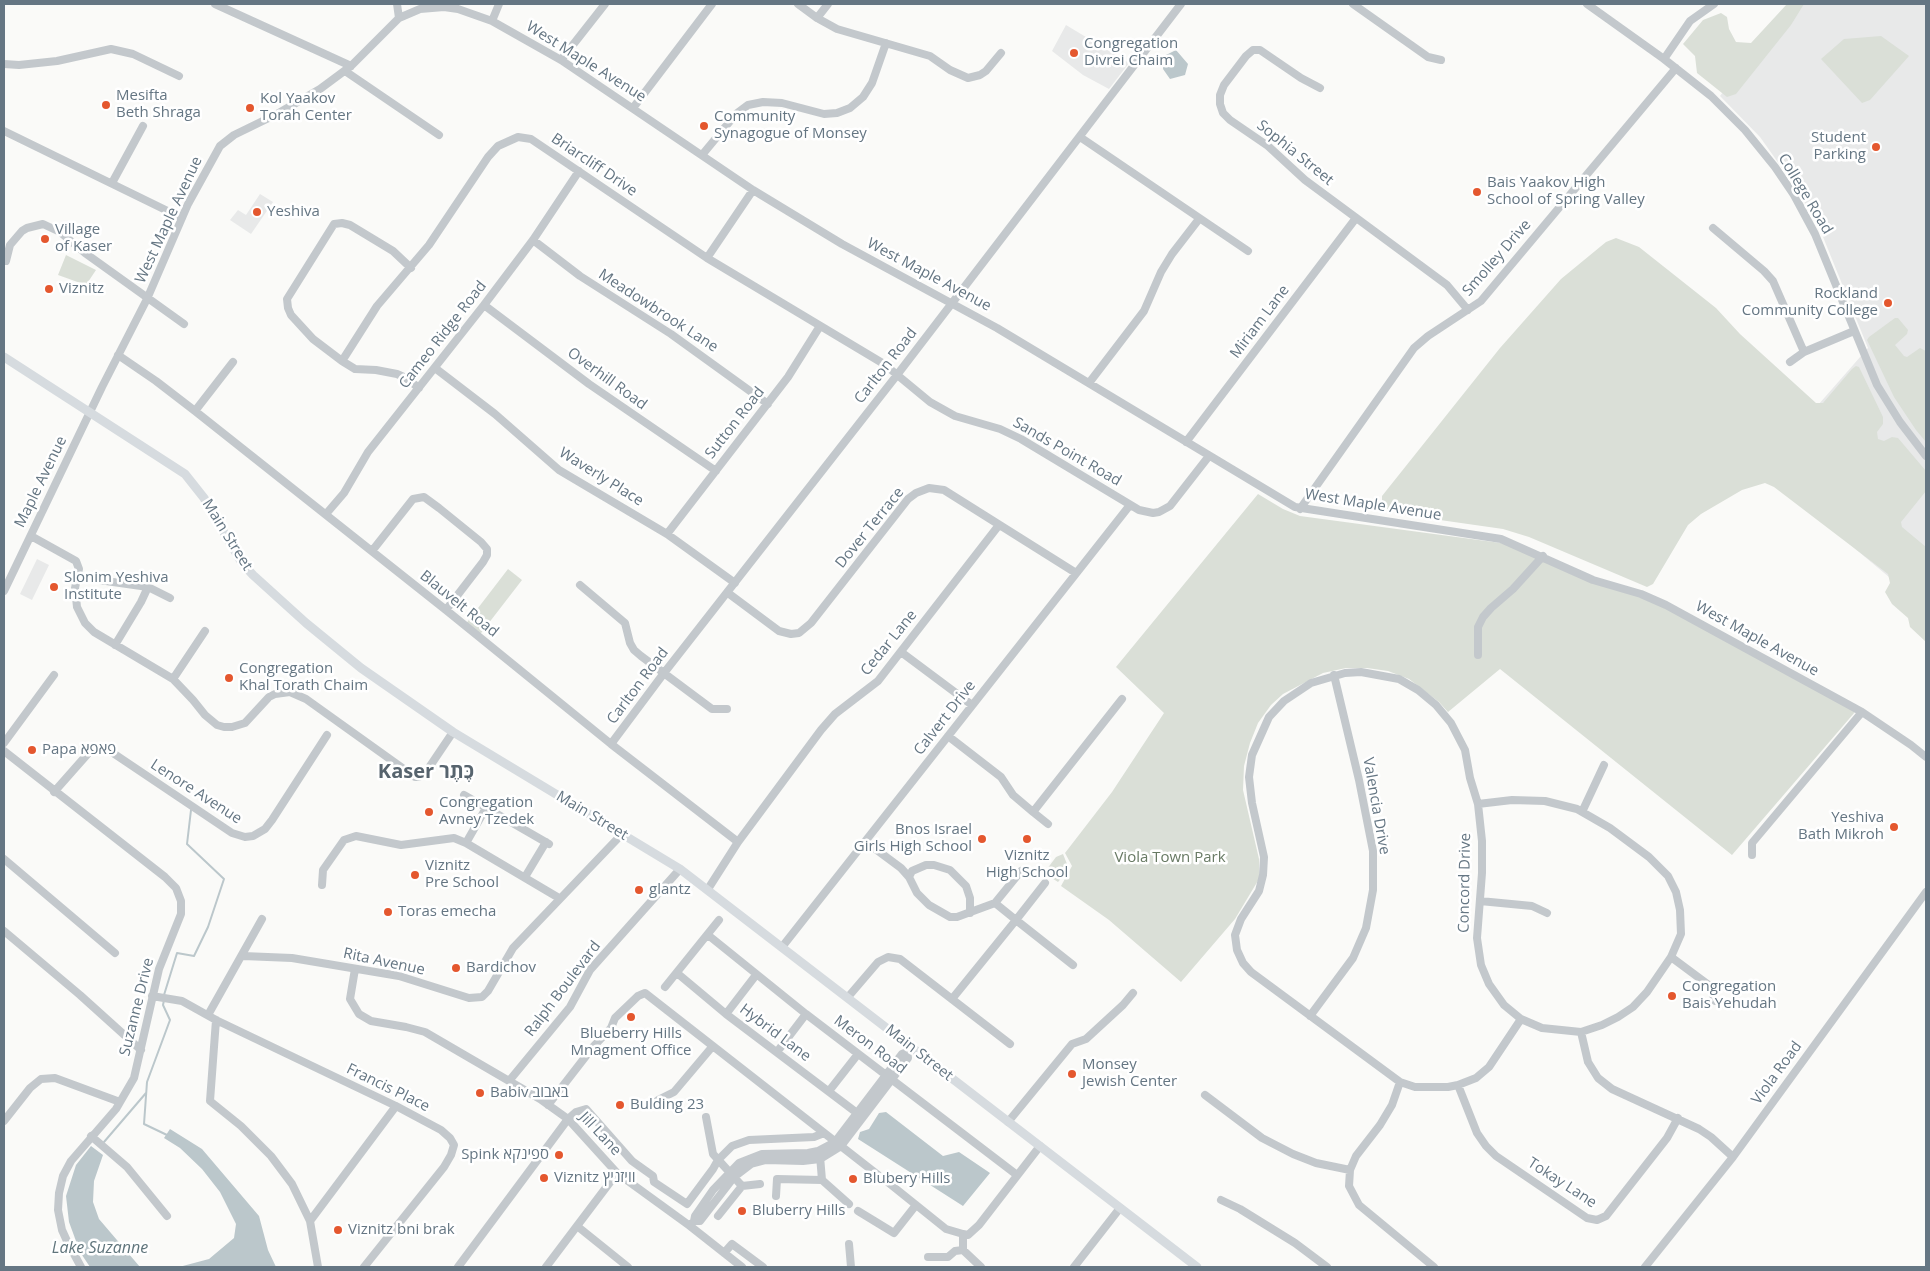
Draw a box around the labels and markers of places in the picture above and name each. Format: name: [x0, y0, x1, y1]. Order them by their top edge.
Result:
place label: Congregation Divrei Chaim: [1084, 35, 1178, 70]
marker: Congregation Divrei Chaim: [1068, 47, 1080, 59]
place label: Mesifta Beth Shraga: [116, 87, 201, 122]
place label: Kol Yaakov Torah Center: [260, 90, 352, 125]
marker: Mesifta Beth Shraga: [100, 99, 112, 111]
marker: Kol Yaakov Torah Center: [244, 102, 256, 114]
place label: Community Synagogue of Monsey: [714, 108, 867, 143]
marker: Community Synagogue of Monsey: [698, 120, 710, 132]
place label: Student Parking: [1811, 129, 1866, 164]
marker: Student Parking: [1870, 141, 1882, 153]
place label: Bais Yaakov High School of Spring Valley: [1487, 174, 1645, 209]
marker: Bais Yaakov High School of Spring Valley: [1471, 186, 1483, 198]
place label: Yeshiva: [267, 203, 320, 221]
marker: Yeshiva: [251, 206, 263, 218]
place label: Village of Kaser: [55, 221, 112, 256]
marker: Village of Kaser: [39, 233, 51, 245]
place label: Viznitz: [59, 280, 104, 298]
marker: Viznitz: [43, 283, 55, 295]
place label: Rockland Community College: [1742, 285, 1878, 320]
marker: Rockland Community College: [1882, 297, 1894, 309]
place label: Slonim Yeshiva Institute: [64, 569, 169, 604]
marker: Slonim Yeshiva Institute: [48, 581, 60, 593]
place label: Congregation Khal Torath Chaim: [239, 660, 368, 695]
marker: Congregation Khal Torath Chaim: [223, 672, 235, 684]
place label: Papa פאפא: [42, 741, 116, 759]
marker: Papa פאפא: [26, 744, 38, 756]
place label: Congregation Avney Tzedek: [439, 794, 534, 829]
marker: Congregation Avney Tzedek: [423, 806, 435, 818]
place label: Yeshiva Bath Mikroh: [1798, 809, 1884, 844]
place label: Bnos Israel Girls High School: [854, 821, 972, 856]
marker: Yeshiva Bath Mikroh: [1888, 821, 1900, 833]
marker: Bnos Israel Girls High School: [976, 833, 988, 845]
marker: Viznitz High School: [1021, 833, 1033, 845]
place label: Viznitz High School: [986, 847, 1068, 882]
place label: Viznitz Pre School: [425, 857, 499, 892]
marker: Viznitz Pre School: [409, 869, 421, 881]
place label: glantz: [649, 881, 691, 899]
marker: glantz: [633, 884, 645, 896]
place label: Toras emecha: [398, 903, 496, 921]
marker: Toras emecha: [382, 906, 394, 918]
place label: Bardichov: [466, 959, 536, 977]
marker: Bardichov: [450, 962, 462, 974]
place label: Congregation Bais Yehudah: [1682, 978, 1777, 1013]
marker: Congregation Bais Yehudah: [1666, 990, 1678, 1002]
marker: Blueberry Hills Mnagment Office: [625, 1011, 637, 1023]
place label: Blueberry Hills Mnagment Office: [570, 1025, 692, 1060]
place label: Monsey Jewish Center: [1082, 1056, 1177, 1091]
marker: Monsey Jewish Center: [1066, 1068, 1078, 1080]
place label: Babiv באבוב: [490, 1084, 569, 1102]
marker: Babiv באבוב: [474, 1087, 486, 1099]
place label: Bulding 23: [630, 1096, 704, 1114]
marker: Bulding 23: [614, 1099, 626, 1111]
place label: Spink ספינקא: [461, 1146, 549, 1164]
marker: Spink ספינקא: [553, 1149, 565, 1161]
place label: Viznitz וויזניץ: [554, 1169, 636, 1187]
place label: Blubery Hills: [863, 1170, 950, 1188]
marker: Viznitz וויזניץ: [538, 1172, 550, 1184]
marker: Blubery Hills: [847, 1173, 859, 1185]
place label: Bluberry Hills: [752, 1202, 846, 1220]
marker: Bluberry Hills: [736, 1205, 748, 1217]
place label: Viznitz bni brak: [348, 1221, 455, 1239]
marker: Viznitz bni brak: [332, 1224, 344, 1236]

